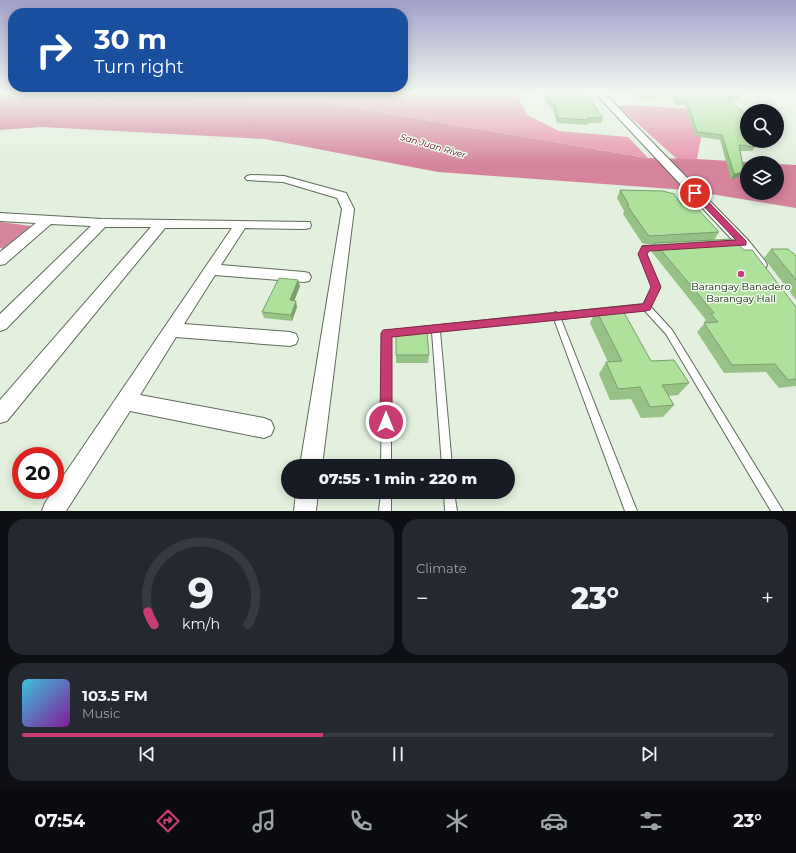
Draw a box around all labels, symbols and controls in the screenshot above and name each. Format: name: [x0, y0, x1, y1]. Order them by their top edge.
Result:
text: 30 m: [94, 22, 167, 56]
icon: right: [28, 24, 80, 76]
text: Turn right: [94, 56, 184, 78]
map controls: [740, 104, 784, 200]
button: search: [740, 104, 784, 148]
water label: San Juan River: [399, 131, 468, 160]
button: layers: [740, 156, 784, 200]
pin: [678, 176, 712, 210]
icon: arrive: [684, 182, 706, 204]
marker: Barangay Banadero Barangay Hall: [736, 269, 746, 279]
place label: Barangay Banadero Barangay Hall: [691, 280, 791, 305]
position arrow: [365, 401, 407, 443]
speed limit sign: 20: [12, 447, 64, 499]
text: 07:55 · 1 min · 220 m: [319, 469, 477, 488]
text: Climate: [416, 560, 467, 576]
text: 9: [188, 568, 214, 618]
text: 23°: [571, 580, 619, 617]
text: −: [416, 585, 429, 612]
text: +: [761, 585, 774, 612]
text: km/h: [182, 615, 220, 633]
text: 103.5 FM: [82, 686, 148, 705]
text: Music: [82, 705, 120, 721]
icon: previous: [136, 743, 158, 765]
icon: pause: [387, 743, 409, 765]
icon: next: [638, 743, 660, 765]
icon: directions: [154, 807, 182, 835]
icon: music: [250, 807, 278, 835]
icon: phone: [347, 807, 375, 835]
icon: climate: [443, 807, 471, 835]
icon: car: [540, 807, 568, 835]
icon: filters: [637, 807, 665, 835]
text: 07:54: [34, 810, 85, 832]
text: 23°: [733, 810, 762, 832]

